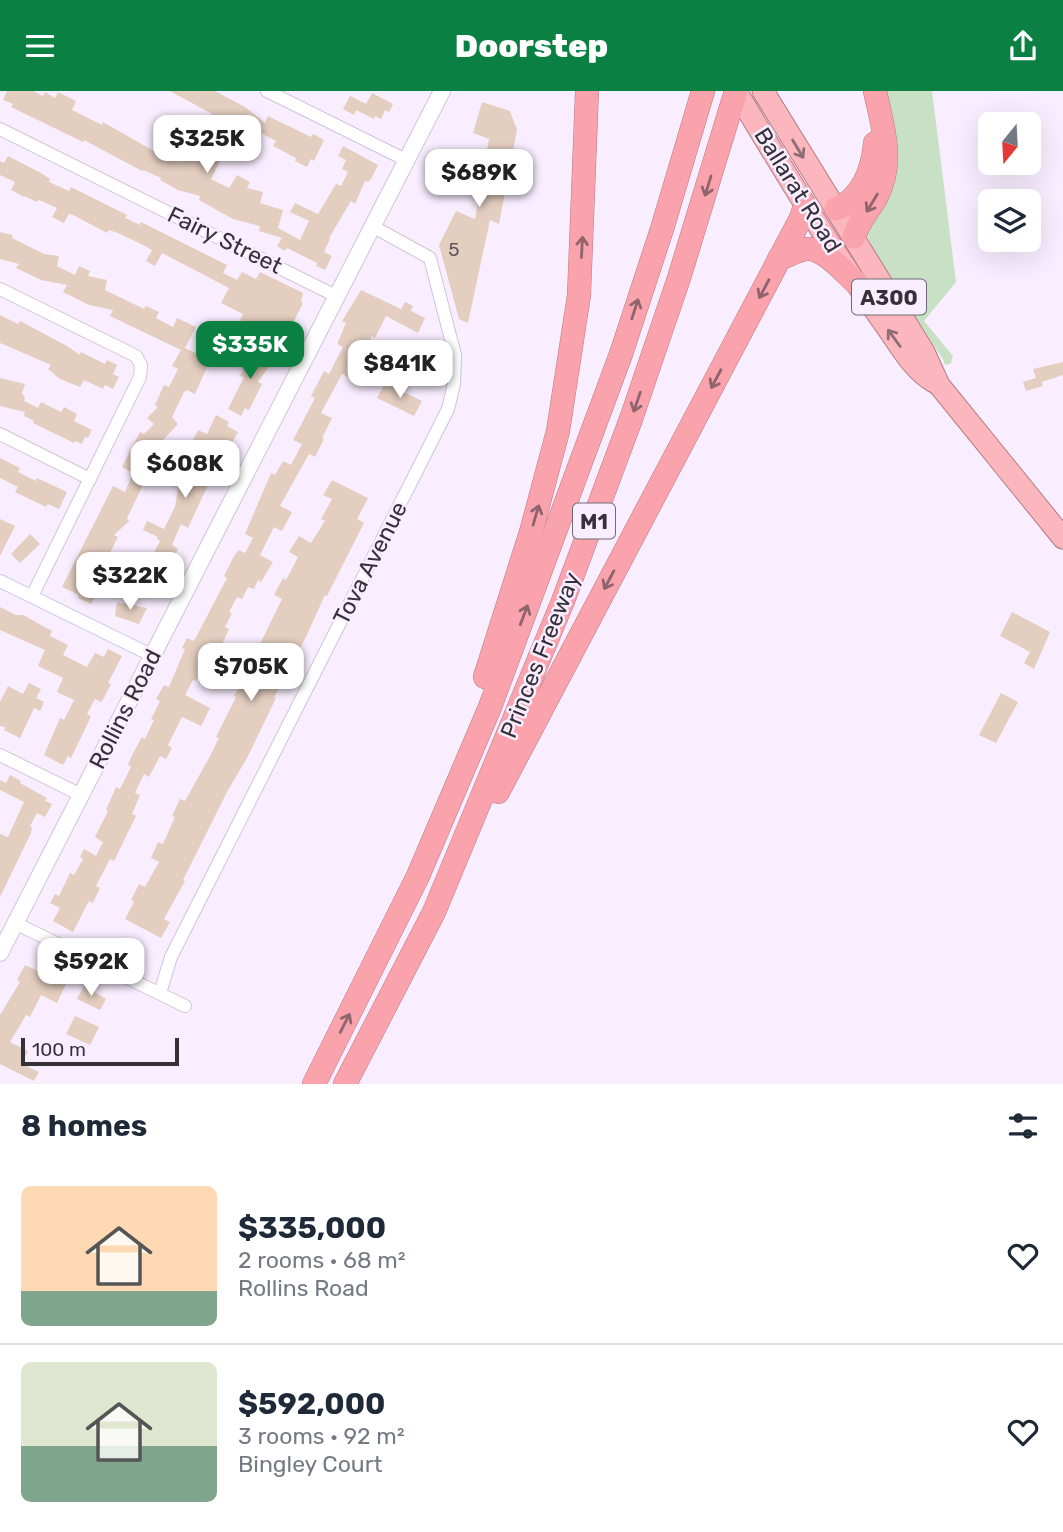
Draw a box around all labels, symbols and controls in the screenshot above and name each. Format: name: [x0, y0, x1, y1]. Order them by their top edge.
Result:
icon: menu: [21, 27, 59, 65]
text: Doorstep: [455, 27, 608, 65]
icon: share: [1004, 27, 1042, 65]
north arrow: [978, 112, 1041, 175]
map controls: [978, 112, 1041, 252]
pin: $325K: [158, 115, 256, 175]
street label: Ballarat Road: [748, 122, 848, 258]
text: $325K: [169, 124, 245, 152]
one-way arrow: [791, 139, 805, 159]
pin: $689K: [430, 149, 528, 209]
text: $689K: [441, 158, 517, 186]
one-way arrow: [700, 175, 713, 197]
button: layers: [978, 189, 1041, 252]
one-way arrow: [864, 193, 878, 213]
street label: Fairy Street: [163, 200, 287, 280]
one-way arrow: [576, 236, 589, 258]
house number: 5: [448, 238, 460, 261]
one-way arrow: [756, 278, 770, 299]
road number: A300: [852, 279, 926, 315]
one-way arrow: [630, 298, 643, 320]
pin: $335K: [201, 321, 299, 381]
one-way arrow: [887, 329, 902, 348]
text: $335K: [212, 330, 288, 358]
pin: $841K: [351, 341, 449, 400]
text: $841K: [364, 349, 436, 377]
one-way arrow: [709, 368, 722, 389]
one-way arrow: [630, 391, 642, 413]
pin: $608K: [136, 441, 234, 500]
text: $608K: [147, 449, 223, 477]
street label: Tova Avenue: [327, 497, 413, 629]
road number: M1: [573, 503, 615, 539]
one-way arrow: [530, 504, 543, 526]
pin: $322K: [81, 553, 179, 612]
text: $322K: [92, 561, 168, 589]
street label: Princes Freeway: [494, 568, 586, 742]
one-way arrow: [602, 569, 616, 590]
one-way arrow: [519, 604, 532, 626]
pin: $705K: [202, 643, 300, 703]
street label: Rollins Road: [83, 644, 167, 774]
text: $705K: [214, 652, 288, 680]
pin: $592K: [42, 939, 140, 998]
text: $592K: [53, 947, 129, 975]
one-way arrow: [338, 1013, 352, 1034]
scale bar: [21, 1035, 178, 1067]
text: 100 m: [32, 1038, 86, 1061]
icon: filters: [1004, 1107, 1042, 1145]
text: 8 homes: [21, 1108, 147, 1144]
text: $335,000: [238, 1210, 386, 1246]
icon: home: [77, 1214, 161, 1298]
icon: heart: [1004, 1237, 1042, 1275]
text: 2 rooms · 68 m²: [238, 1246, 406, 1274]
text: Rollins Road: [238, 1274, 369, 1302]
text: $592,000: [238, 1386, 385, 1422]
icon: home: [77, 1390, 161, 1474]
icon: heart: [1004, 1413, 1042, 1451]
text: 3 rooms · 92 m²: [238, 1422, 404, 1450]
text: Bingley Court: [238, 1450, 382, 1478]

